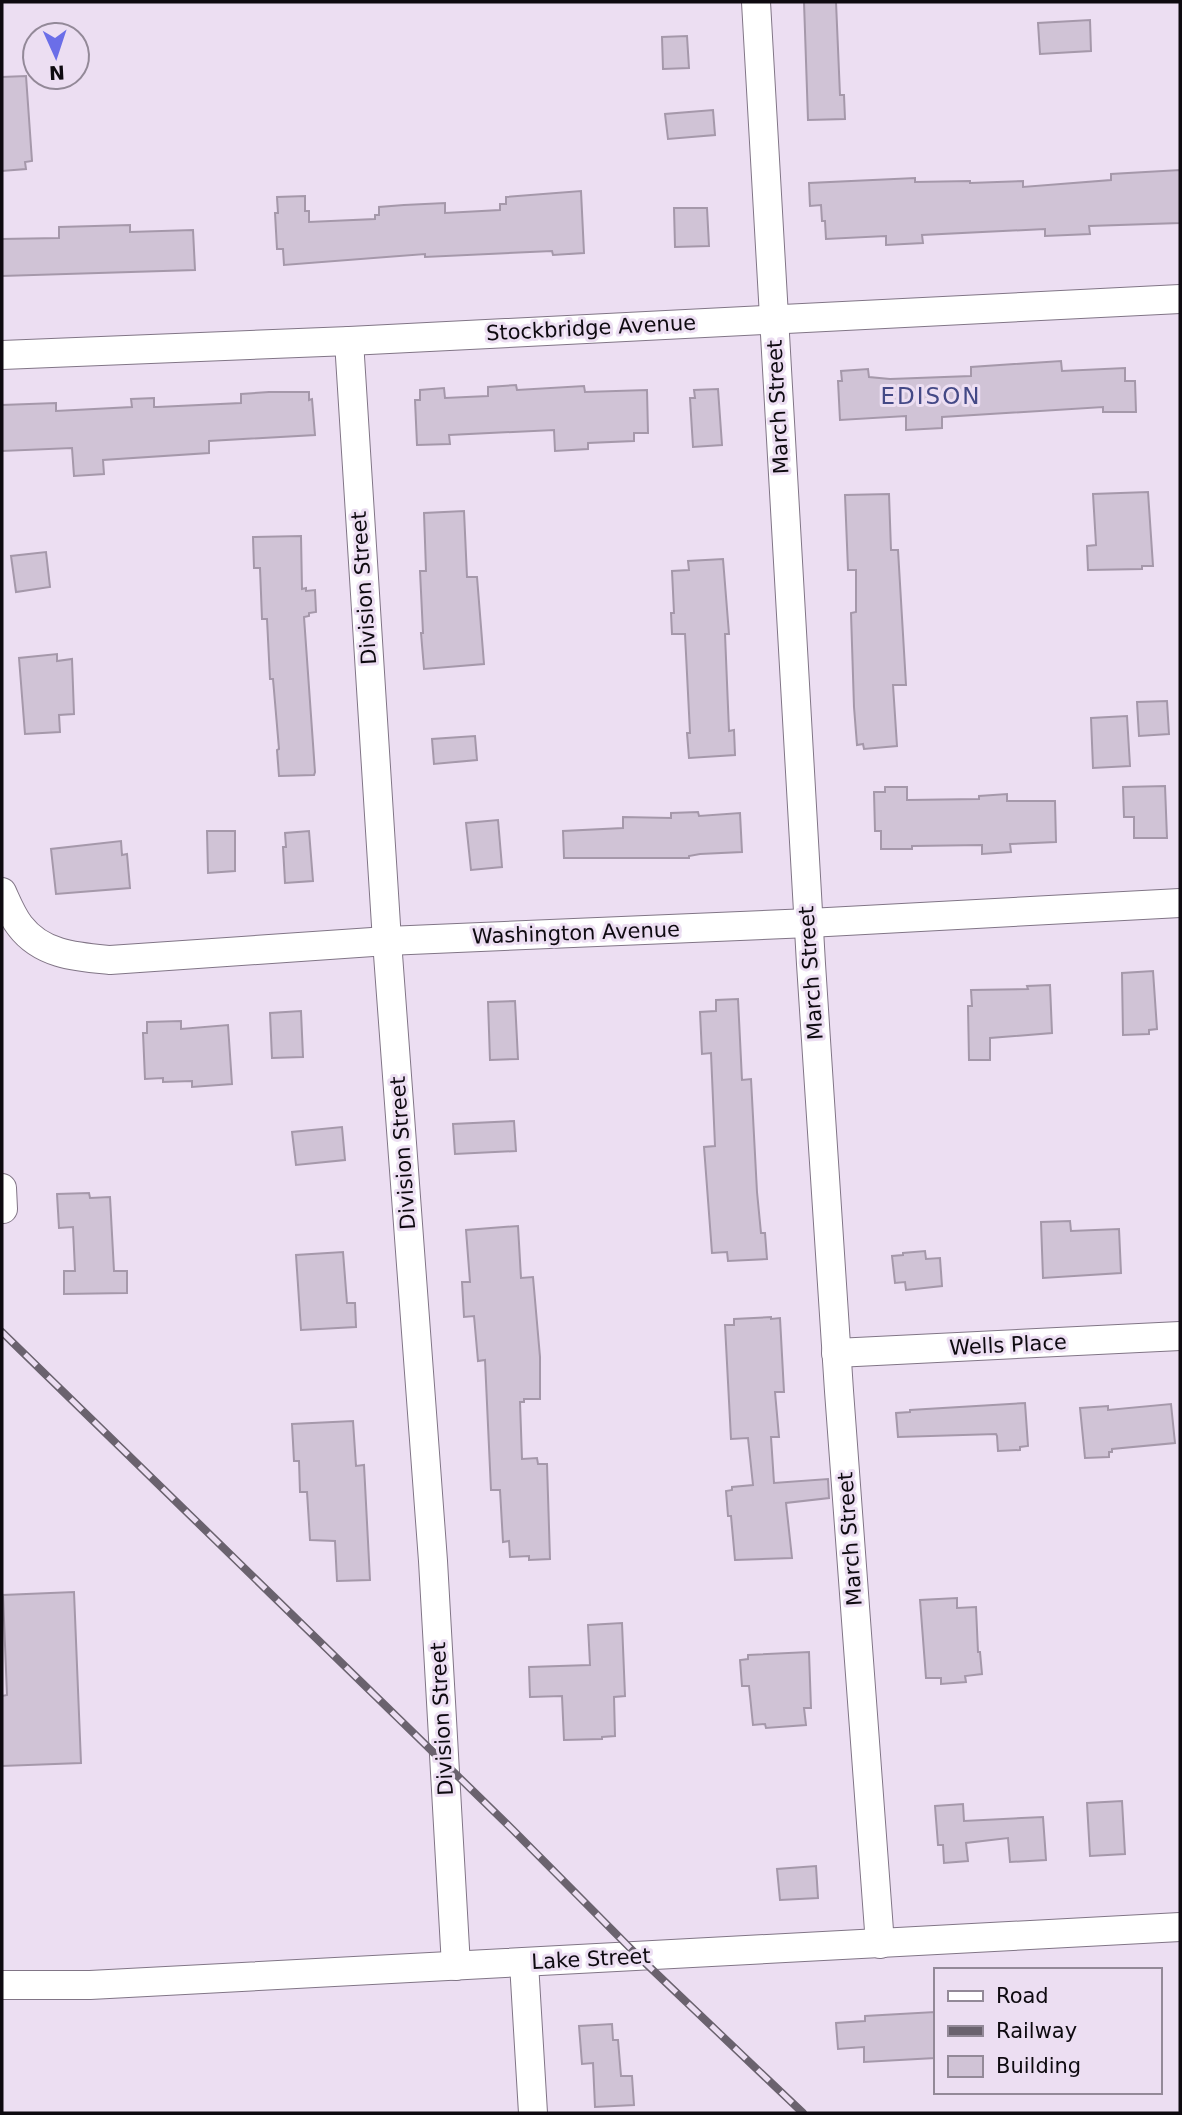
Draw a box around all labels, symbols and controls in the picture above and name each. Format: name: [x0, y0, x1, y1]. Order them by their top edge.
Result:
north arrow: [21, 21, 91, 91]
text: N: [48, 62, 65, 84]
street label: Stockbridge Avenue: [485, 311, 697, 345]
street label: March Street: [762, 339, 794, 475]
district label: EDISON: [881, 383, 981, 409]
street label: Division Street: [347, 511, 381, 665]
street label: March Street: [794, 905, 828, 1041]
street label: Washington Avenue: [472, 917, 680, 949]
street label: Division Street: [386, 1076, 420, 1230]
street label: Wells Place: [949, 1330, 1067, 1360]
street label: March Street: [833, 1471, 867, 1607]
street label: Division Street: [426, 1642, 458, 1796]
street label: Lake Street: [531, 1944, 651, 1974]
legend: [934, 1968, 1161, 2094]
text: Road: [996, 1984, 1049, 2008]
text: Railway: [996, 2019, 1077, 2043]
text: Building: [996, 2054, 1081, 2078]

